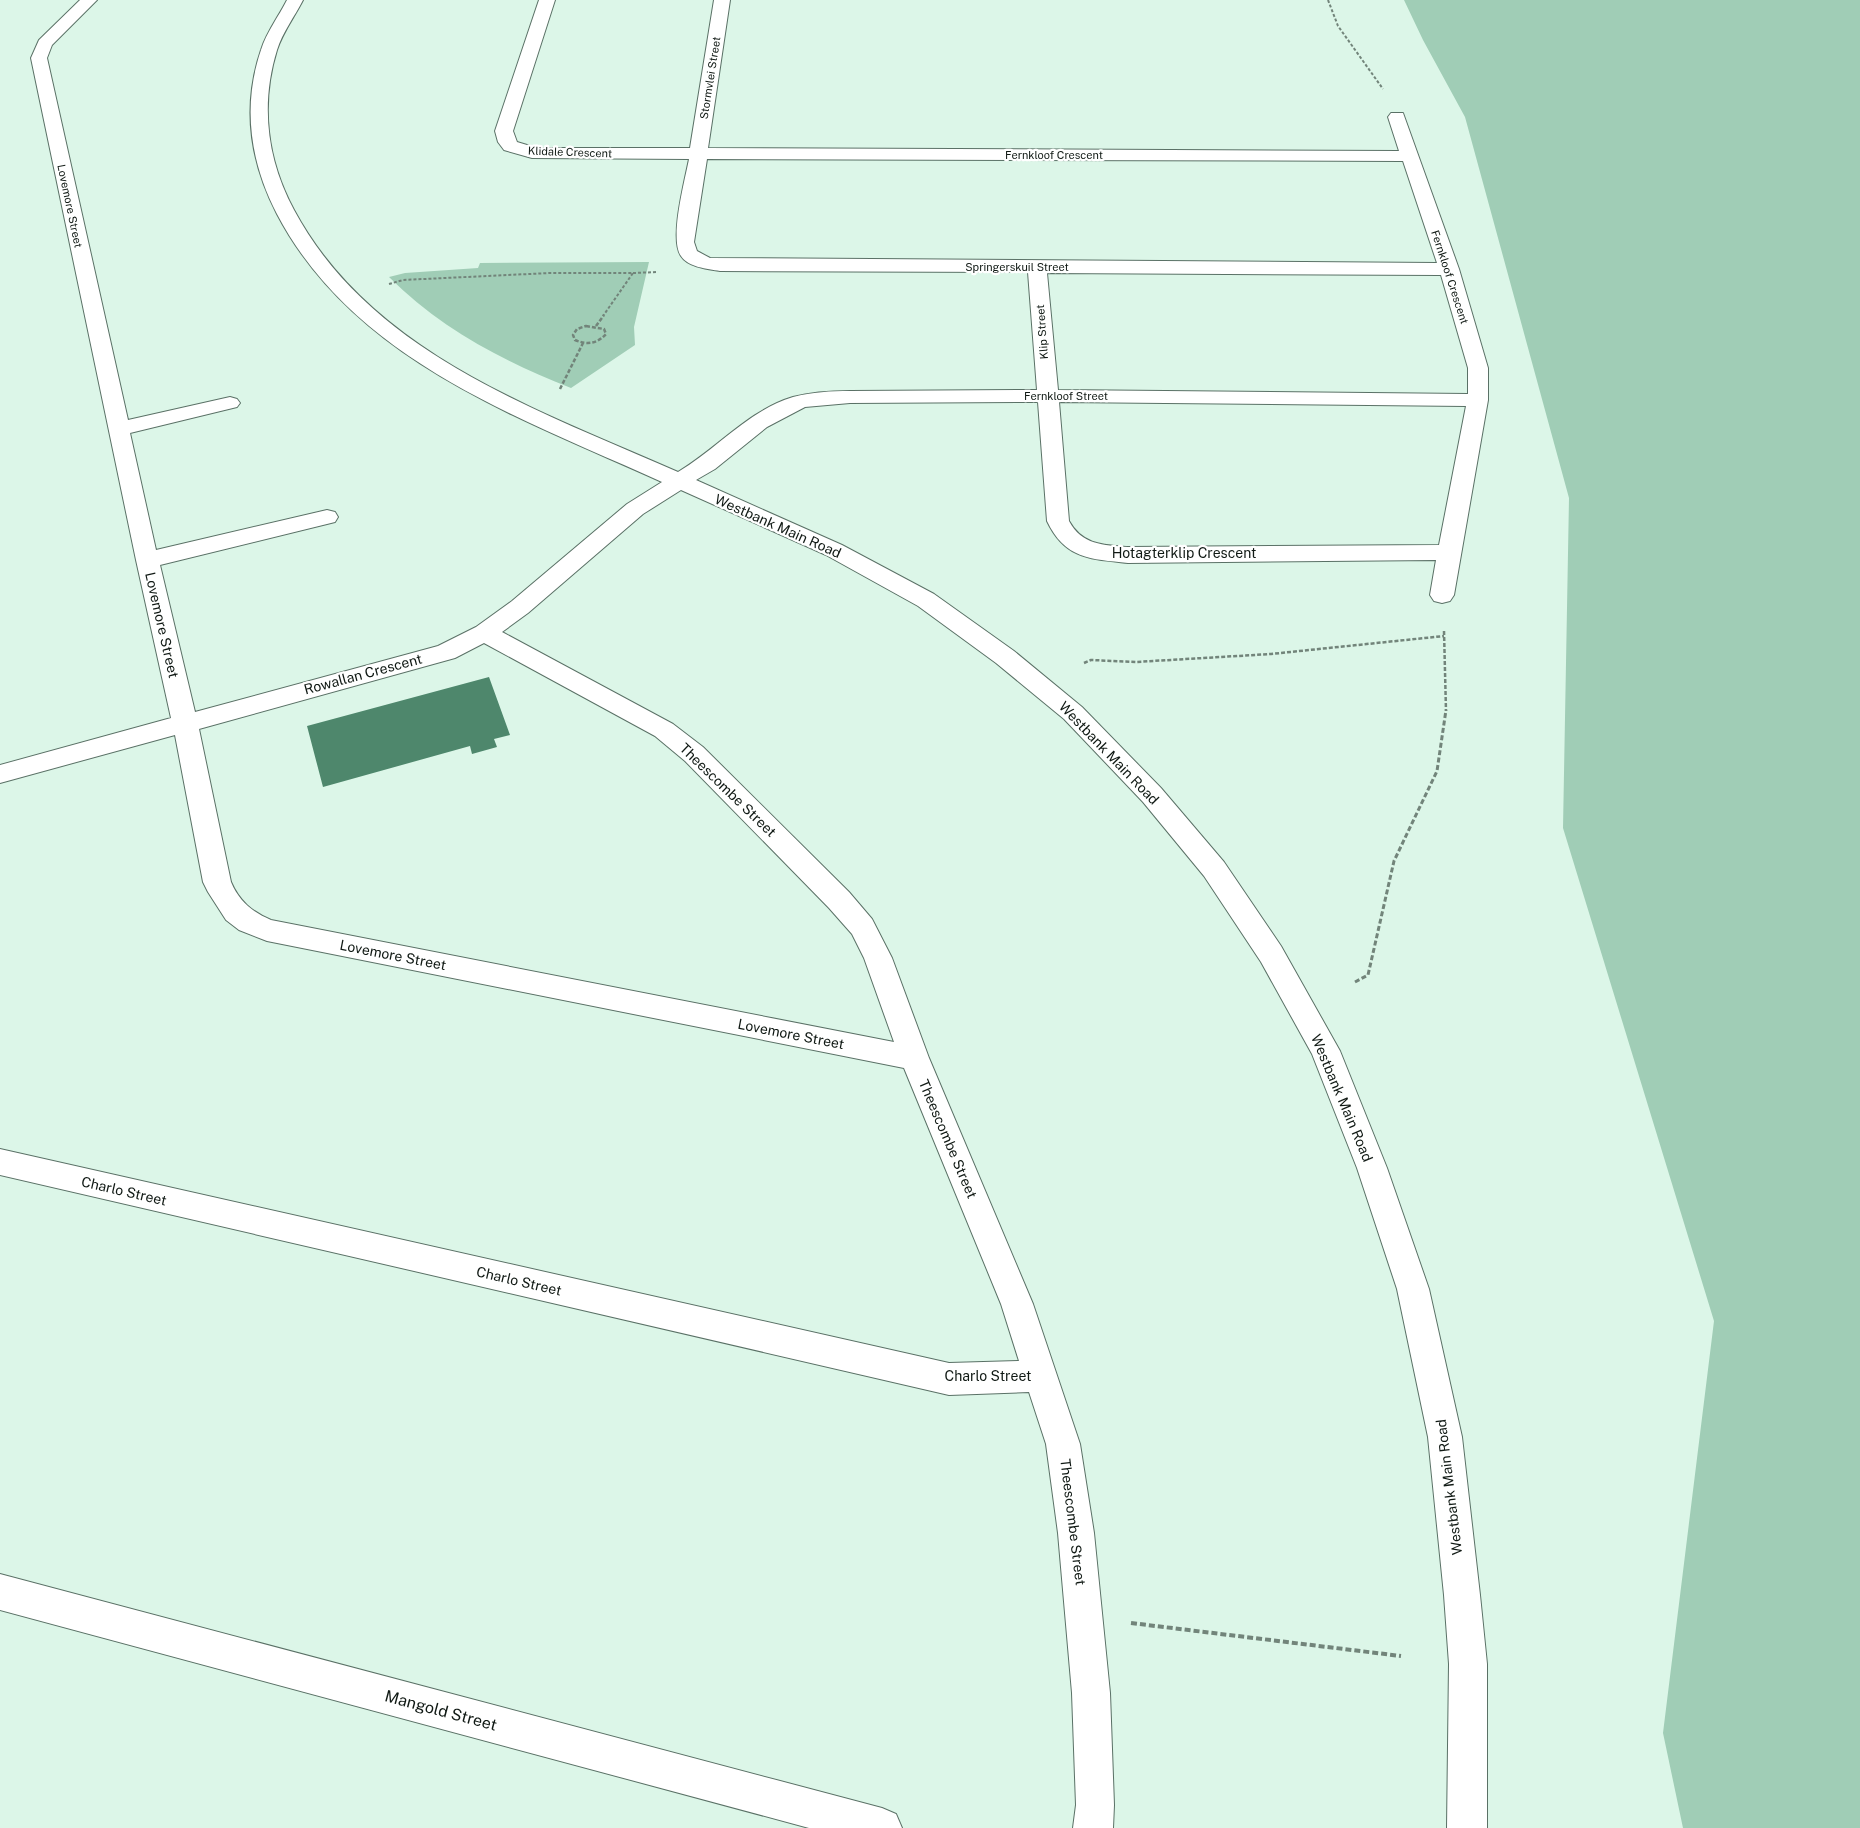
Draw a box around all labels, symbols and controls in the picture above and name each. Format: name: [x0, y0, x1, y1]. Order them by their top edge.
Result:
street label: Stormvlei Street: [698, 36, 722, 120]
street label: Klidale Crescent: [528, 145, 612, 159]
street label: Fernkloof Crescent: [1005, 149, 1103, 161]
street label: Lovemore Street: [55, 163, 85, 249]
street label: Fernkloof Crescent: [1429, 229, 1471, 325]
street label: Springerskuil Street: [965, 261, 1069, 273]
street label: Klip Street: [1034, 304, 1050, 360]
street label: Fernkloof Street: [1024, 390, 1108, 402]
street label: Westbank Main Road: [712, 491, 844, 561]
street label: Hotagterklip Crescent: [1112, 545, 1256, 561]
street label: Lovemore Street: [142, 571, 182, 679]
street label: Rowallan Crescent: [302, 651, 424, 697]
street label: Westbank Main Road: [1056, 698, 1162, 808]
street label: Theescombe Street: [677, 740, 779, 840]
street label: Lovemore Street: [338, 937, 448, 973]
street label: Lovemore Street: [736, 1016, 846, 1052]
street label: Westbank Main Road: [1308, 1032, 1376, 1164]
street label: Theescombe Street: [916, 1077, 980, 1201]
street label: Charlo Street: [80, 1173, 168, 1209]
street label: Charlo Street: [475, 1263, 563, 1299]
street label: Charlo Street: [945, 1368, 1031, 1384]
street label: Westbank Main Road: [1433, 1418, 1465, 1556]
street label: Theescombe Street: [1057, 1458, 1089, 1586]
street label: Mangold Street: [383, 1686, 499, 1735]

